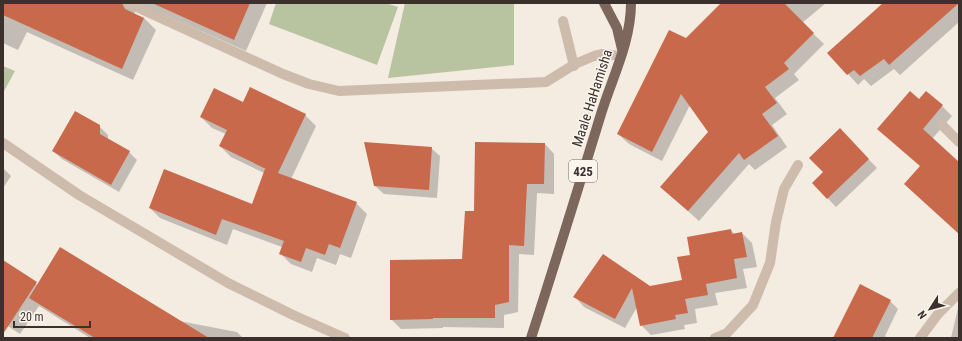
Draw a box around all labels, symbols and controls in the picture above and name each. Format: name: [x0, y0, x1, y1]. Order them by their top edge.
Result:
street label: Maale HaHamisha: [569, 47, 615, 149]
road number: 425: [569, 160, 597, 182]
north arrow: [910, 289, 950, 329]
scale bar: [14, 303, 90, 329]
text: N: [915, 308, 930, 321]
text: 20 m: [20, 310, 44, 324]

